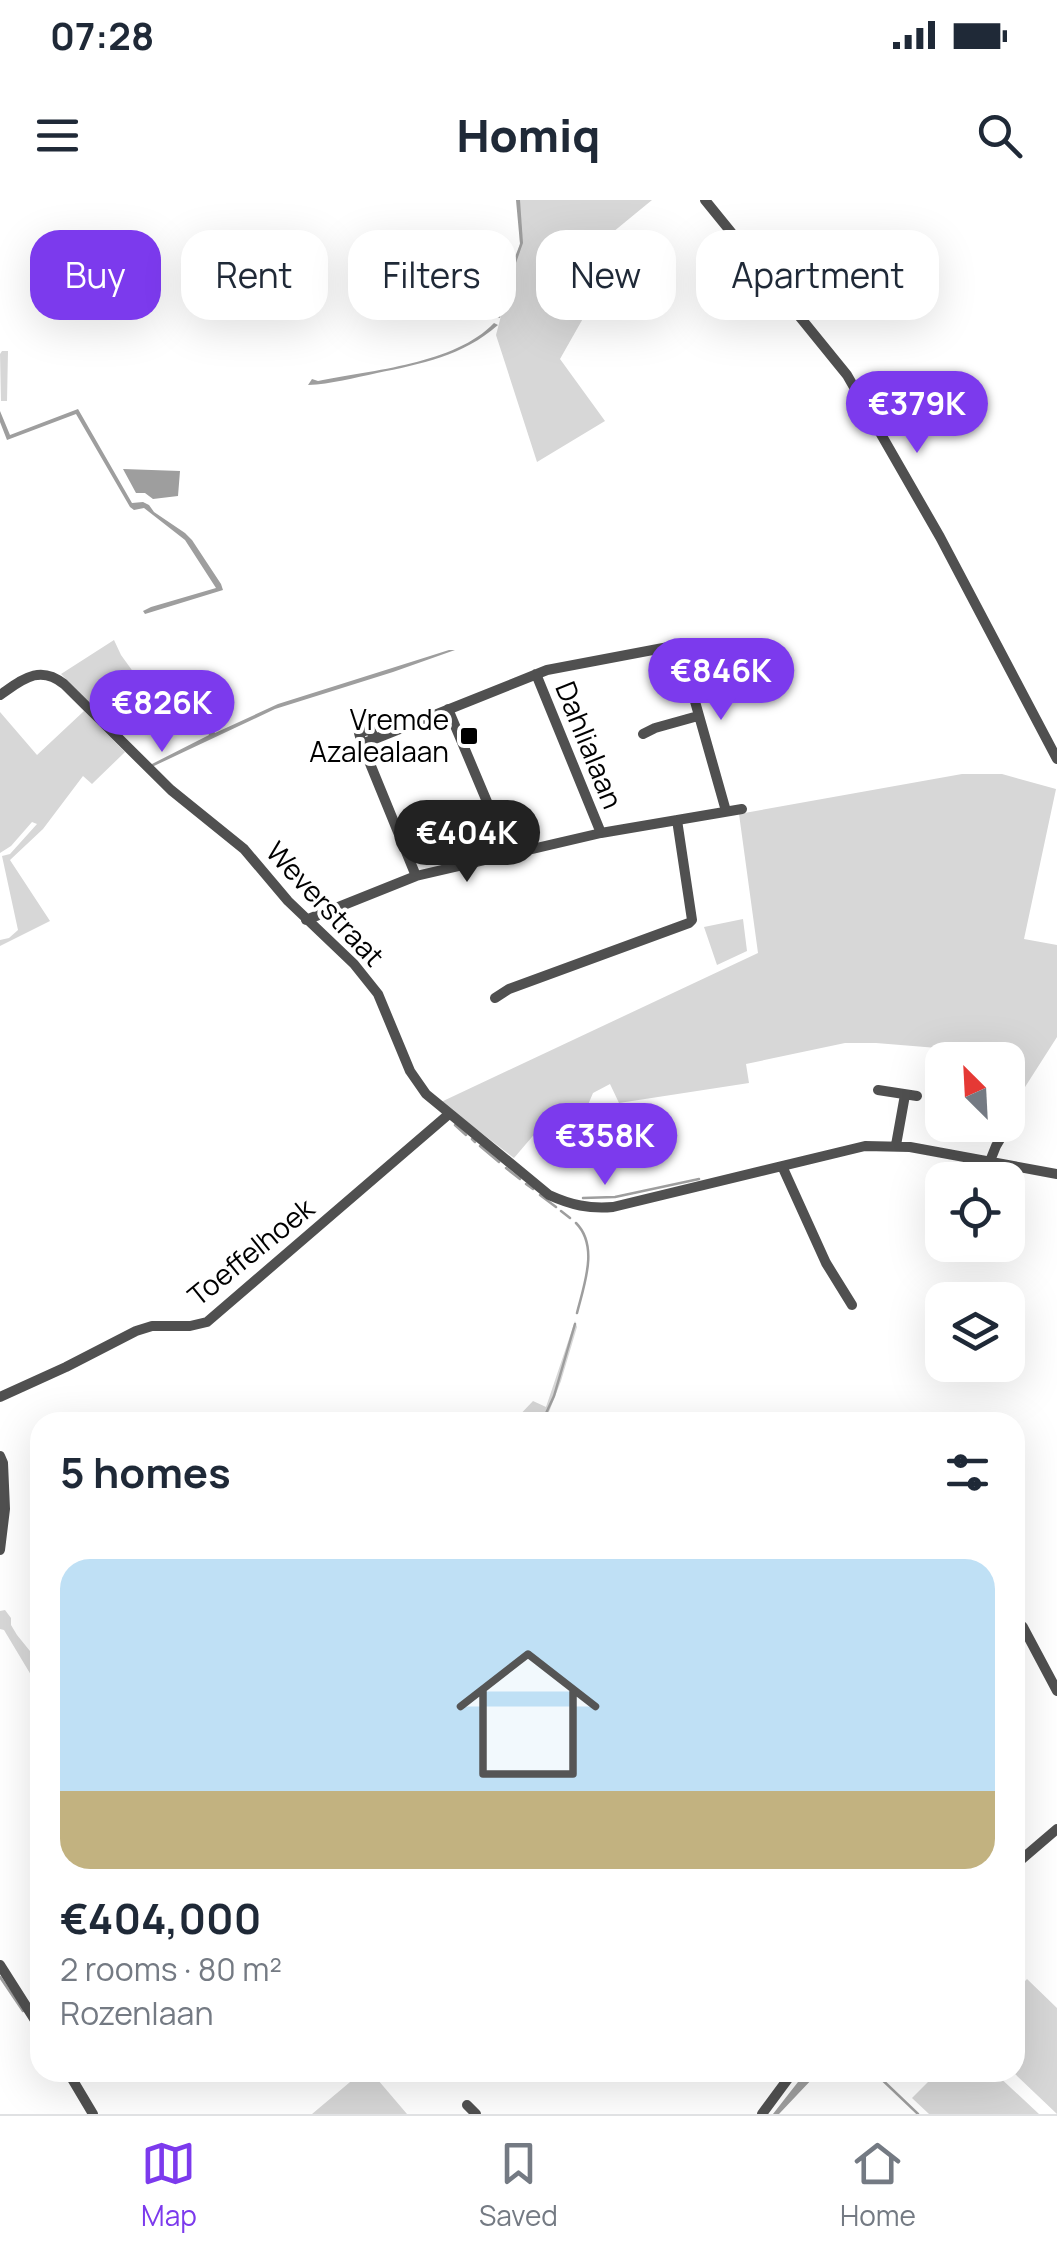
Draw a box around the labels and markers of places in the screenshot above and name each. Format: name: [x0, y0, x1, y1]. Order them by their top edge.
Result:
pin: €379K: [847, 371, 987, 456]
pin: €846K: [651, 638, 791, 723]
pin: €826K: [92, 670, 232, 755]
place label: Vremde Azalealaan: [309, 700, 449, 770]
marker: Vremde Azalealaan: [458, 725, 480, 747]
pin: €404K: [397, 800, 537, 885]
pin: €358K: [535, 1103, 675, 1188]

